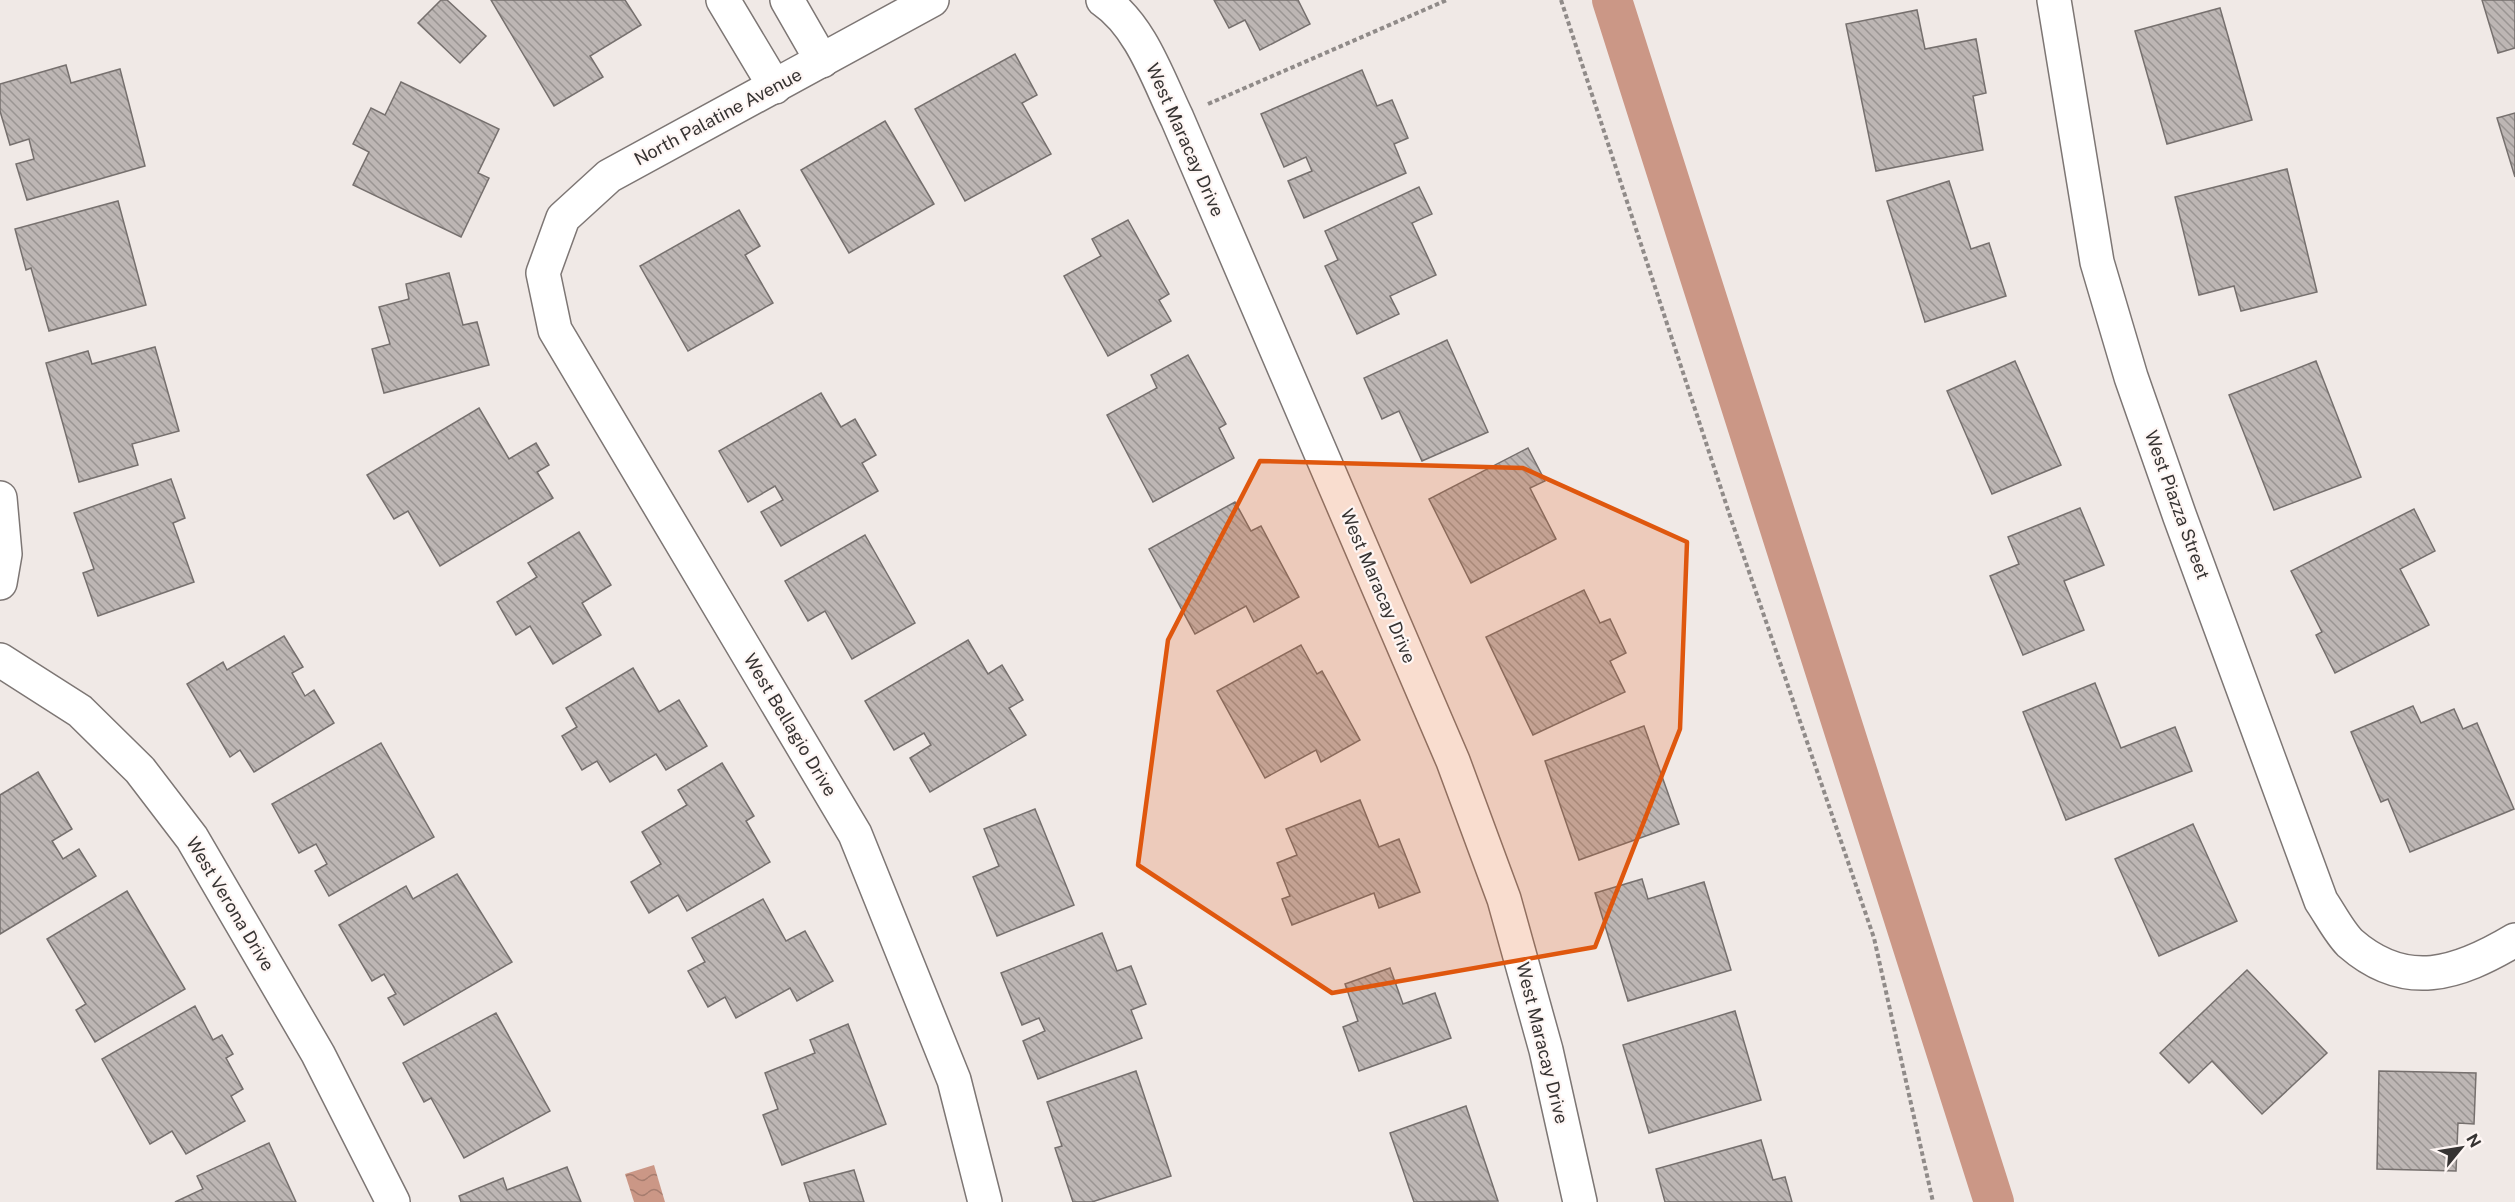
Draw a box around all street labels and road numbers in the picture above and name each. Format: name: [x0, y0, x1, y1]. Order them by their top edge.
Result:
street label: West Maracay Drive: [1142, 60, 1229, 220]
street label: North Palatine Avenue: [630, 63, 805, 170]
street label: West Piazza Street: [2141, 427, 2214, 582]
street label: West Maracay Drive: [1336, 505, 1420, 666]
street label: West Bellagio Drive: [740, 650, 841, 800]
street label: West Verona Drive: [182, 833, 279, 975]
street label: West Maracay Drive: [1512, 960, 1573, 1126]

